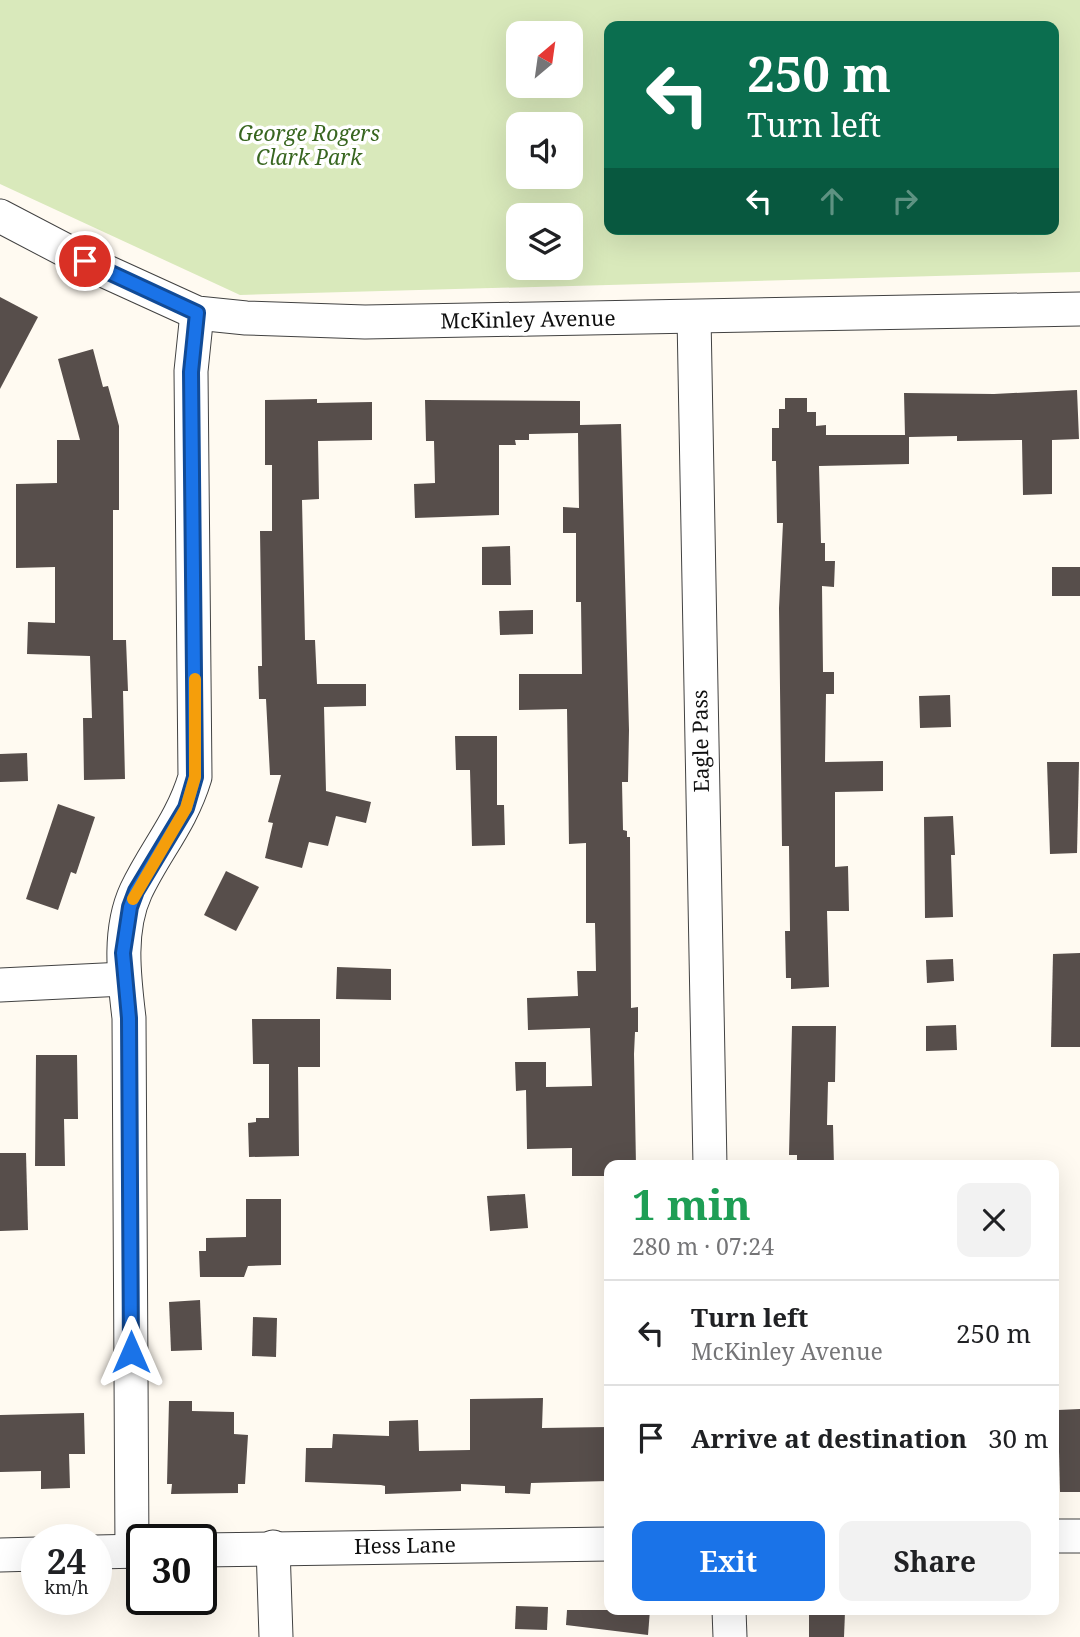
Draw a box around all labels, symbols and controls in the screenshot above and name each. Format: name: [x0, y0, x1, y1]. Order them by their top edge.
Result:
north arrow: [506, 21, 583, 98]
map controls: [506, 21, 583, 280]
text: 250 m: [747, 40, 891, 106]
icon: left: [632, 49, 723, 140]
text: Turn left: [747, 103, 881, 146]
button: sound: [506, 112, 583, 189]
park label: George Rogers Clark Park: [238, 119, 380, 171]
icon: left: [740, 182, 778, 220]
icon: ahead: [813, 182, 851, 220]
icon: right: [886, 182, 924, 220]
button: layers: [506, 203, 583, 280]
pin: [55, 231, 115, 291]
icon: arrive: [66, 242, 104, 280]
street label: McKinley Avenue: [440, 303, 616, 335]
street label: Eagle Pass: [685, 689, 715, 793]
text: 1 min: [632, 1175, 751, 1232]
button: close: [957, 1183, 1031, 1257]
text: 280 m · 07:24: [632, 1230, 774, 1262]
text: Turn left: [691, 1299, 808, 1335]
icon: left: [632, 1314, 670, 1352]
position arrow: [94, 1315, 168, 1389]
text: 250 m: [956, 1315, 1031, 1351]
text: McKinley Avenue: [691, 1335, 883, 1367]
icon: arrive: [632, 1419, 670, 1457]
text: Arrive at destination: [691, 1420, 967, 1456]
text: 30 m: [988, 1420, 1048, 1456]
button: Exit: [632, 1521, 825, 1601]
button: Share: [839, 1521, 1031, 1601]
speed limit sign: 30: [126, 1524, 217, 1615]
street label: Hess Lane: [354, 1530, 456, 1560]
text: 24: [47, 1537, 86, 1584]
text: km/h: [44, 1575, 89, 1599]

